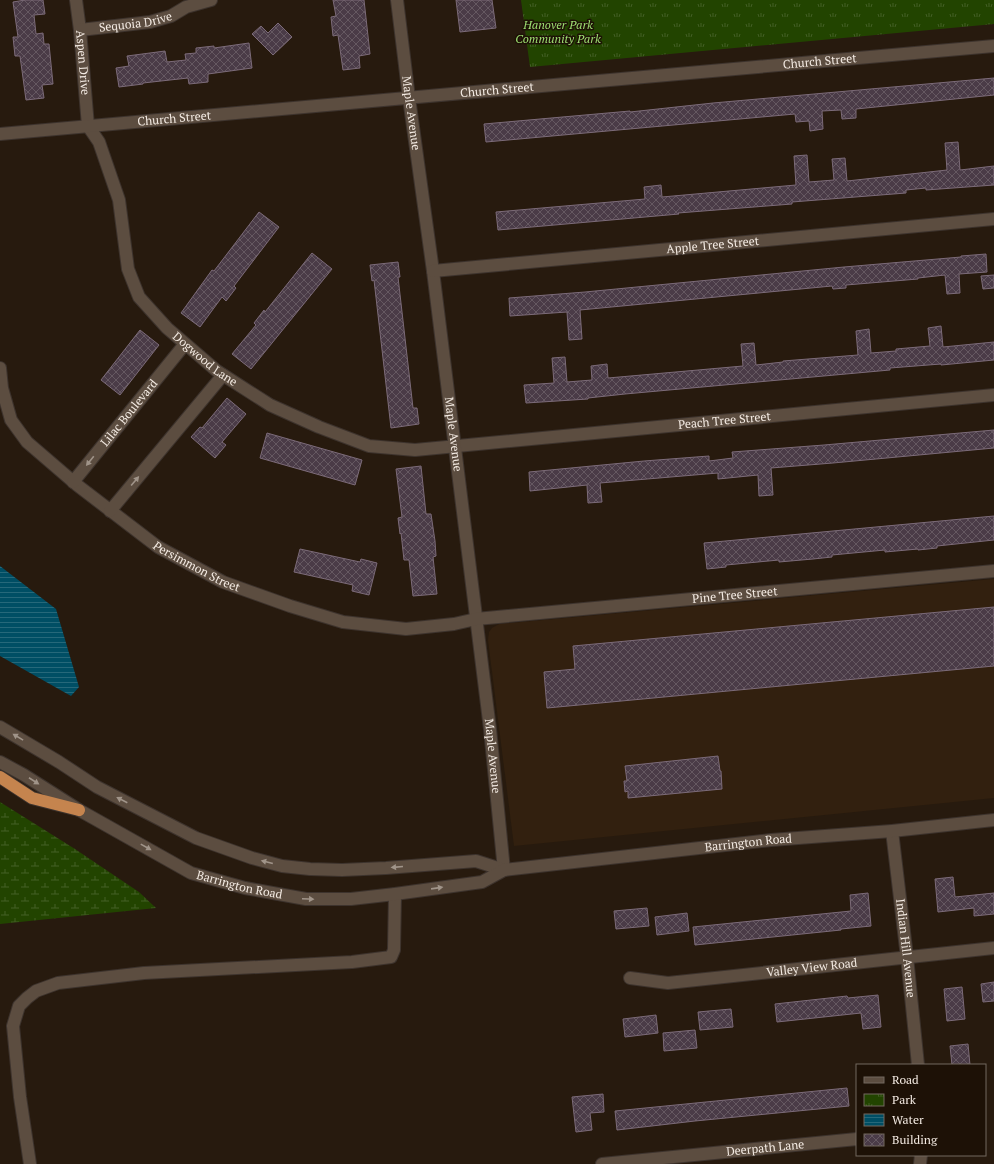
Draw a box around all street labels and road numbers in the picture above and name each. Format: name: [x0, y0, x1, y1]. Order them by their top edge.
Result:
street label: Sequoia Drive: [98, 8, 174, 35]
street label: Aspen Drive: [73, 30, 93, 96]
street label: Church Street: [782, 50, 858, 72]
street label: Maple Avenue: [399, 75, 424, 151]
street label: Church Street: [460, 79, 535, 100]
street label: Church Street: [137, 107, 212, 129]
street label: Apple Tree Street: [666, 233, 760, 256]
street label: Dogwood Lane: [170, 328, 240, 389]
street label: Lilac Boulevard: [97, 376, 161, 449]
street label: Maple Avenue: [442, 396, 466, 472]
street label: Peach Tree Street: [677, 408, 772, 432]
street label: Persimmon Street: [150, 538, 243, 595]
street label: Pine Tree Street: [691, 583, 779, 606]
street label: Maple Avenue: [482, 718, 504, 794]
street label: Barrington Road: [704, 830, 793, 854]
street label: Barrington Road: [195, 867, 284, 902]
street label: Indian Hill Avenue: [893, 898, 919, 998]
street label: Valley View Road: [766, 955, 858, 979]
street label: Deerpath Lane: [725, 1136, 805, 1159]

